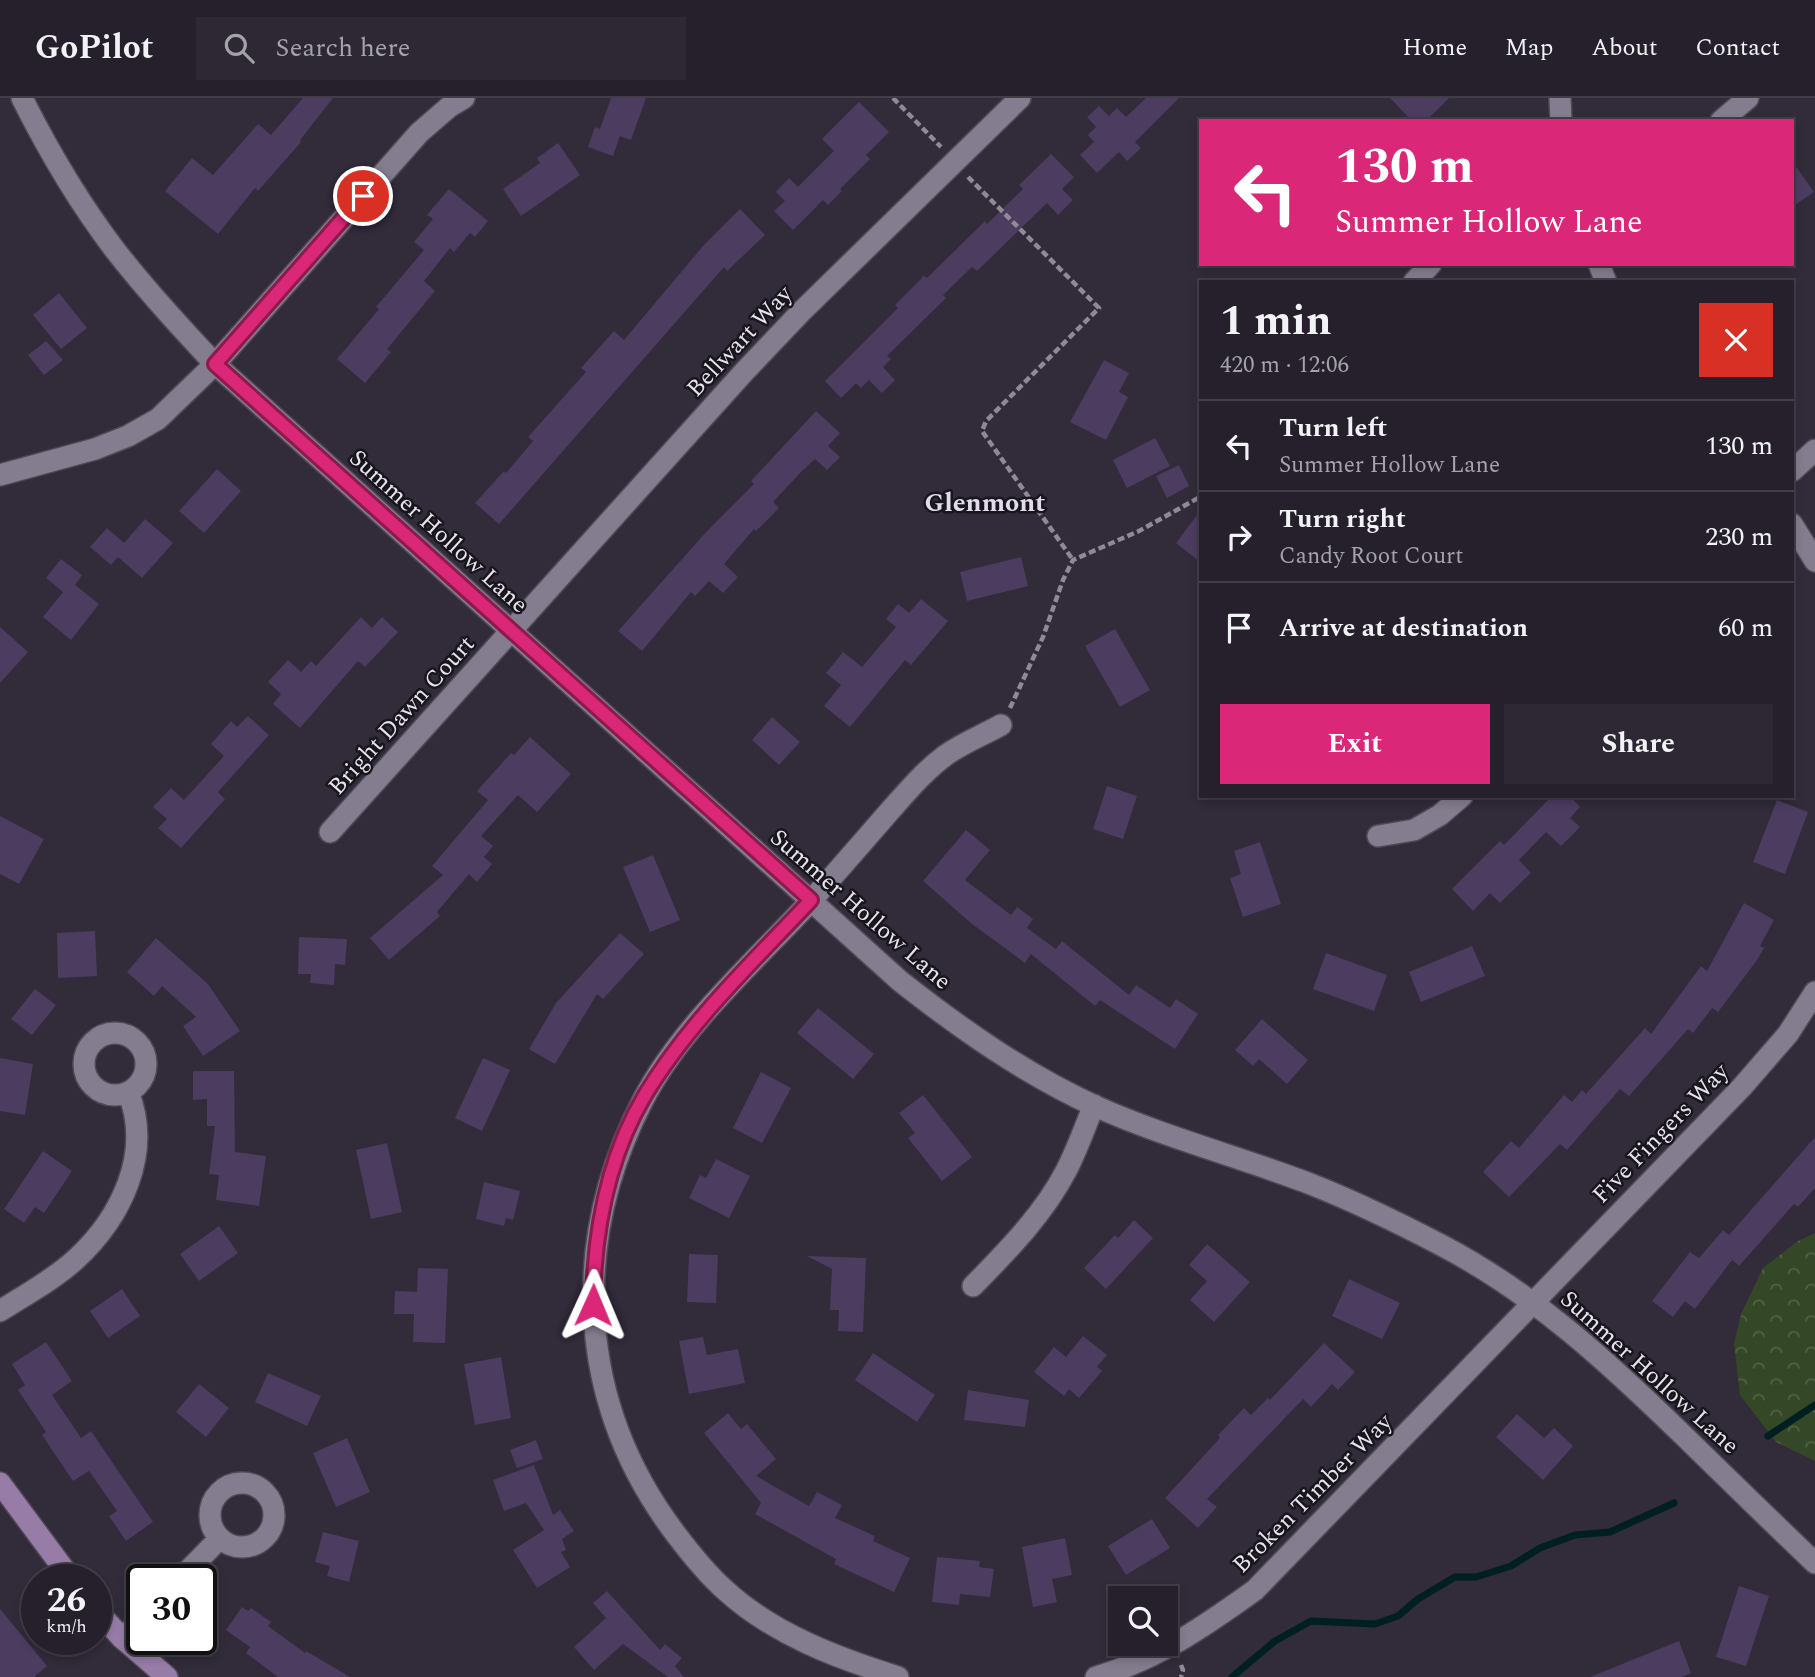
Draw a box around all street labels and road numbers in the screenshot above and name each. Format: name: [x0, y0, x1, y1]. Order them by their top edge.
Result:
street label: Bellwart Way: [678, 276, 802, 406]
street label: Summer Hollow Lane: [341, 441, 536, 622]
street label: Bright Dawn Court: [320, 628, 484, 804]
street label: Summer Hollow Lane: [761, 821, 959, 999]
street label: Five Fingers Way: [1584, 1054, 1738, 1212]
street label: Summer Hollow Lane: [1552, 1282, 1747, 1463]
street label: Broken Timber Way: [1224, 1404, 1402, 1582]

